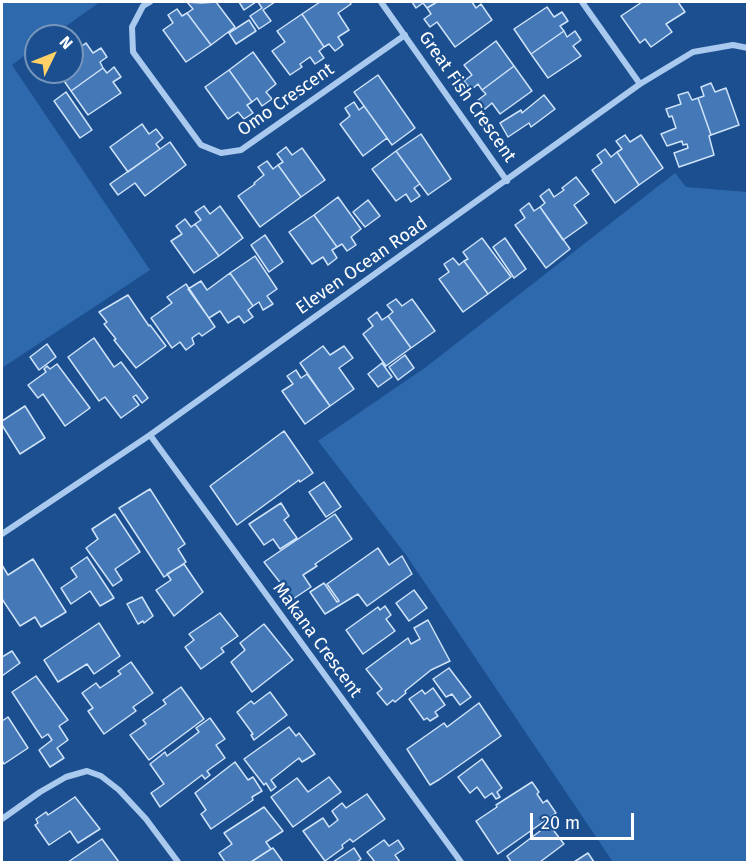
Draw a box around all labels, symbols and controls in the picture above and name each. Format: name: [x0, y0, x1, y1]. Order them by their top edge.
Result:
north arrow: [24, 24, 84, 84]
street label: Great Fish Crescent: [414, 27, 520, 167]
text: N: [55, 32, 77, 53]
street label: Omo Crescent: [234, 59, 338, 141]
street label: Eleven Ocean Road: [292, 213, 432, 319]
street label: Makana Crescent: [268, 578, 366, 702]
scale bar: [533, 801, 636, 839]
text: 20 m: [541, 812, 580, 834]

